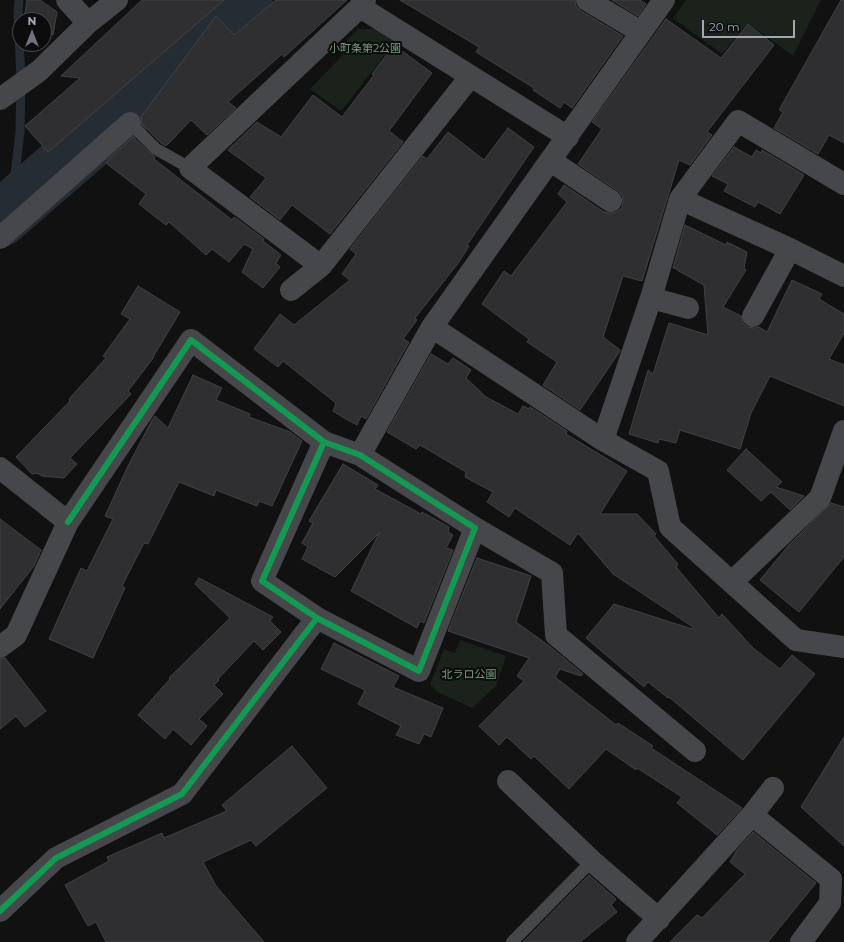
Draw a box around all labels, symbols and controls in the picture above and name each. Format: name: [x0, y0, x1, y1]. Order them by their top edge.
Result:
north arrow: [12, 12, 52, 52]
scale bar: [704, 12, 797, 38]
text: N: [28, 14, 36, 28]
text: 20 m: [709, 19, 740, 34]
park label: 小町条第2公園: [329, 42, 401, 56]
park label: 北ラロ公園: [442, 668, 496, 682]

